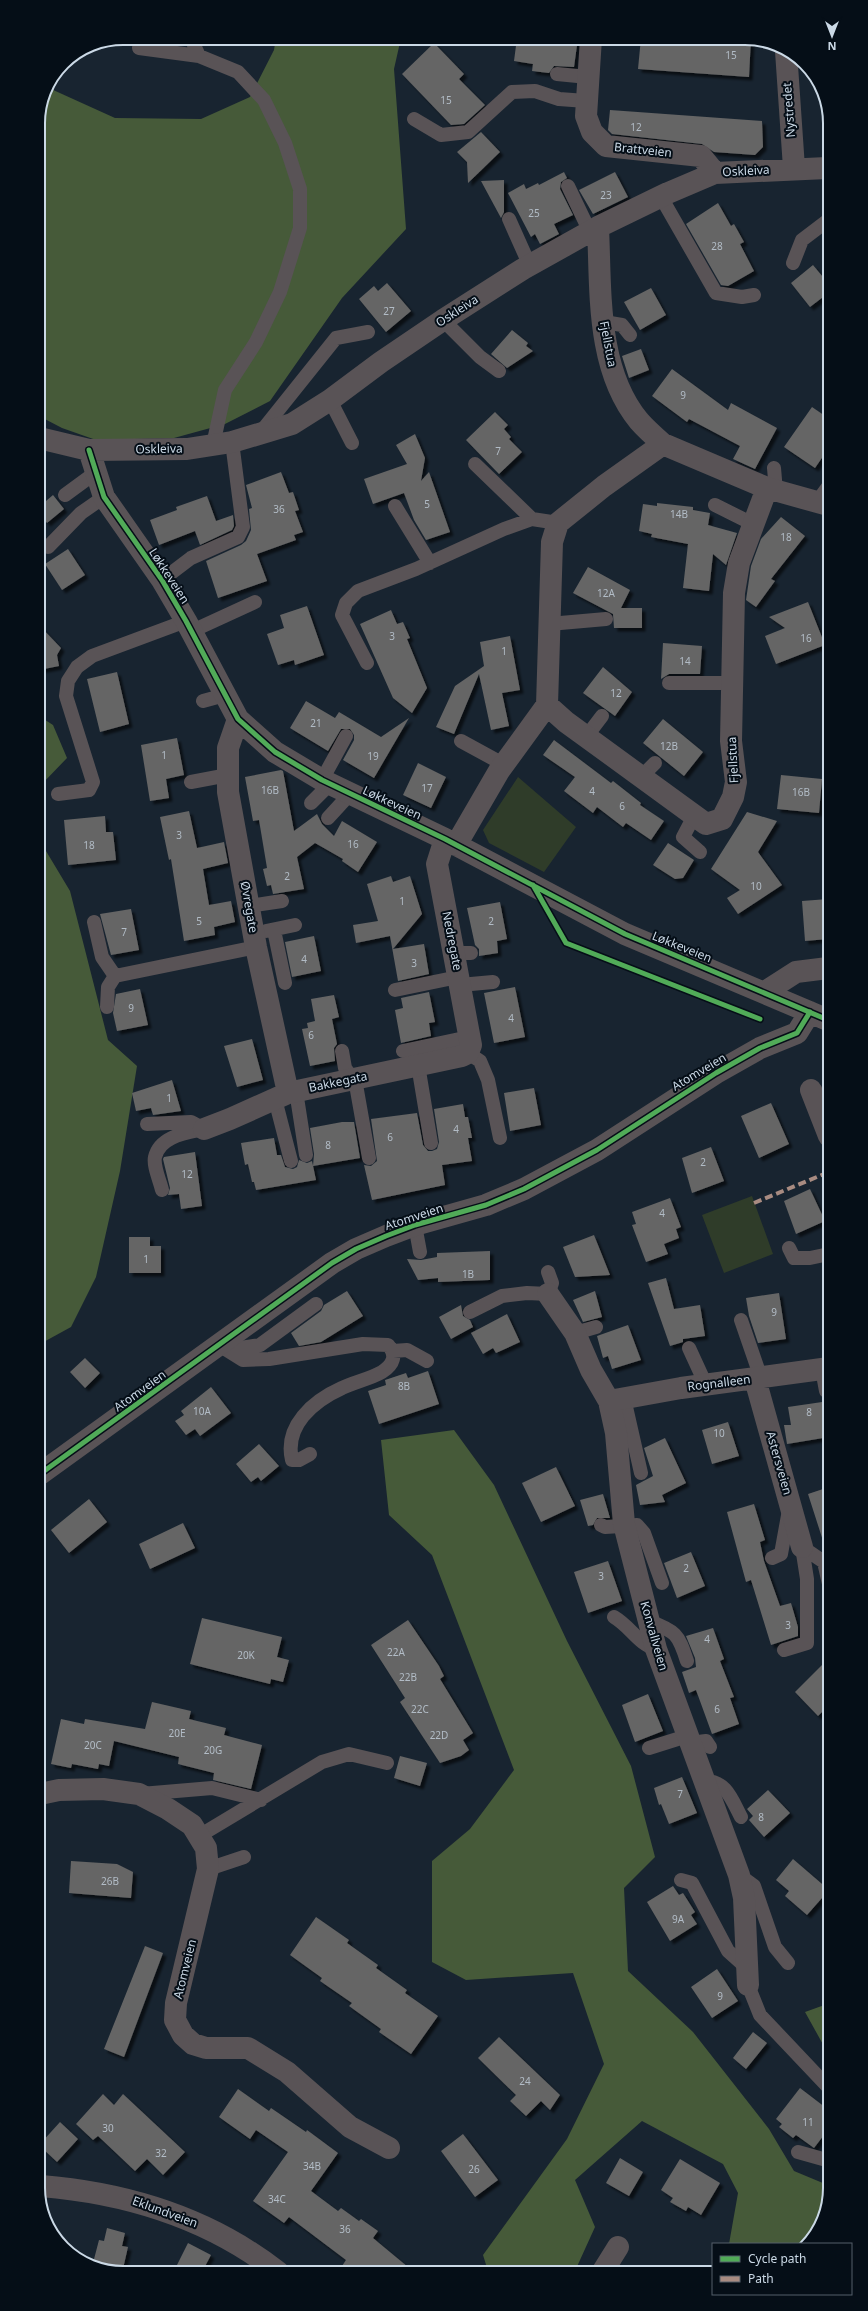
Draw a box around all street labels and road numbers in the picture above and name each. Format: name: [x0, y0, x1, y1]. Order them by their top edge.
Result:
street label: Nystredet: [778, 81, 799, 138]
street label: Brattveien: [613, 138, 673, 161]
street label: Oskleiva: [722, 161, 770, 180]
street label: Oskleiva: [432, 291, 481, 331]
street label: Fjellstua: [596, 319, 621, 368]
street label: Oskleiva: [135, 440, 183, 457]
street label: Løkkeveien: [145, 545, 194, 607]
street label: Fjellstua: [723, 736, 742, 784]
street label: Løkkeveien: [360, 782, 424, 824]
street label: Øvregate: [237, 880, 262, 934]
street label: Nedregate: [438, 910, 467, 972]
street label: Løkkeveien: [650, 927, 715, 966]
street label: Atomveien: [668, 1049, 729, 1094]
street label: Bakkegata: [307, 1067, 369, 1096]
street label: Atomveien: [382, 1199, 445, 1234]
street label: Atomveien: [110, 1366, 169, 1415]
street label: Rognalleen: [686, 1370, 751, 1395]
street label: Astersveien: [762, 1429, 797, 1497]
street label: Konvallveien: [636, 1599, 672, 1672]
street label: Atomveien: [169, 1937, 200, 2000]
street label: Eklundveien: [130, 2192, 200, 2231]

